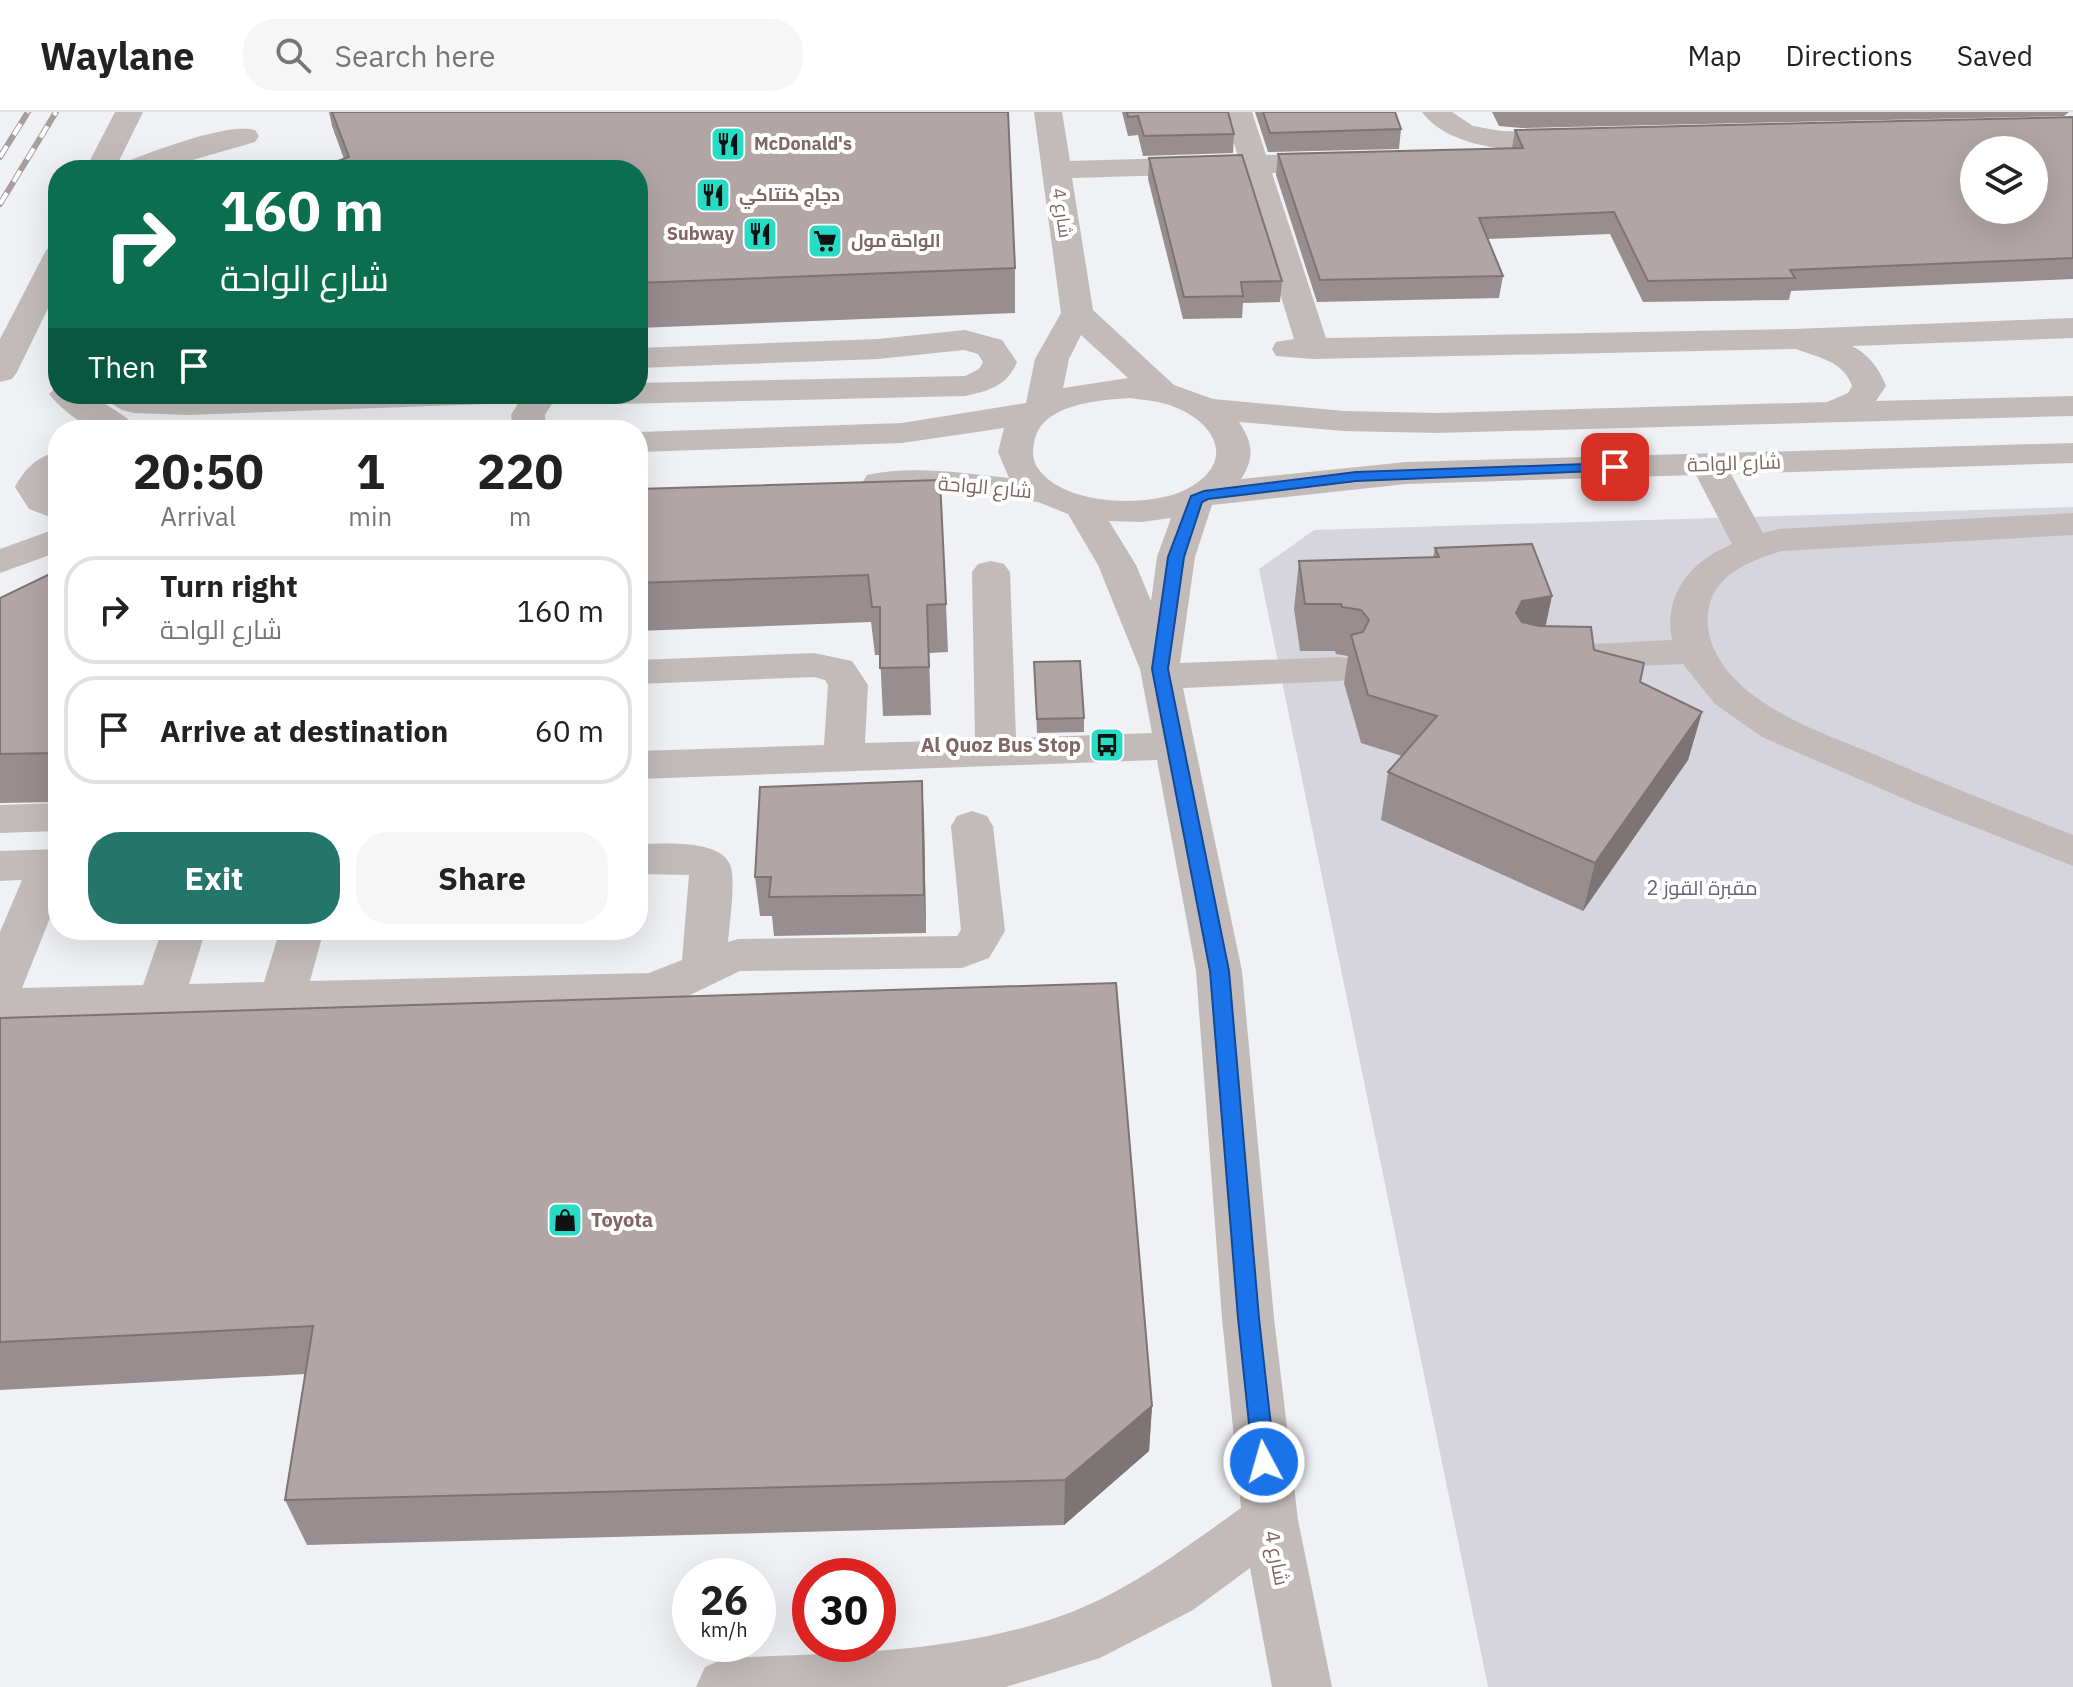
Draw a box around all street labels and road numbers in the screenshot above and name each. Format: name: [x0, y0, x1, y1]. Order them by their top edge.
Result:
street label: شارع 4: [1047, 187, 1077, 239]
street label: شارع الواحة: [1687, 447, 1781, 479]
street label: شارع الواحة: [937, 469, 1033, 505]
street label: شارع 4: [1258, 1528, 1296, 1588]

